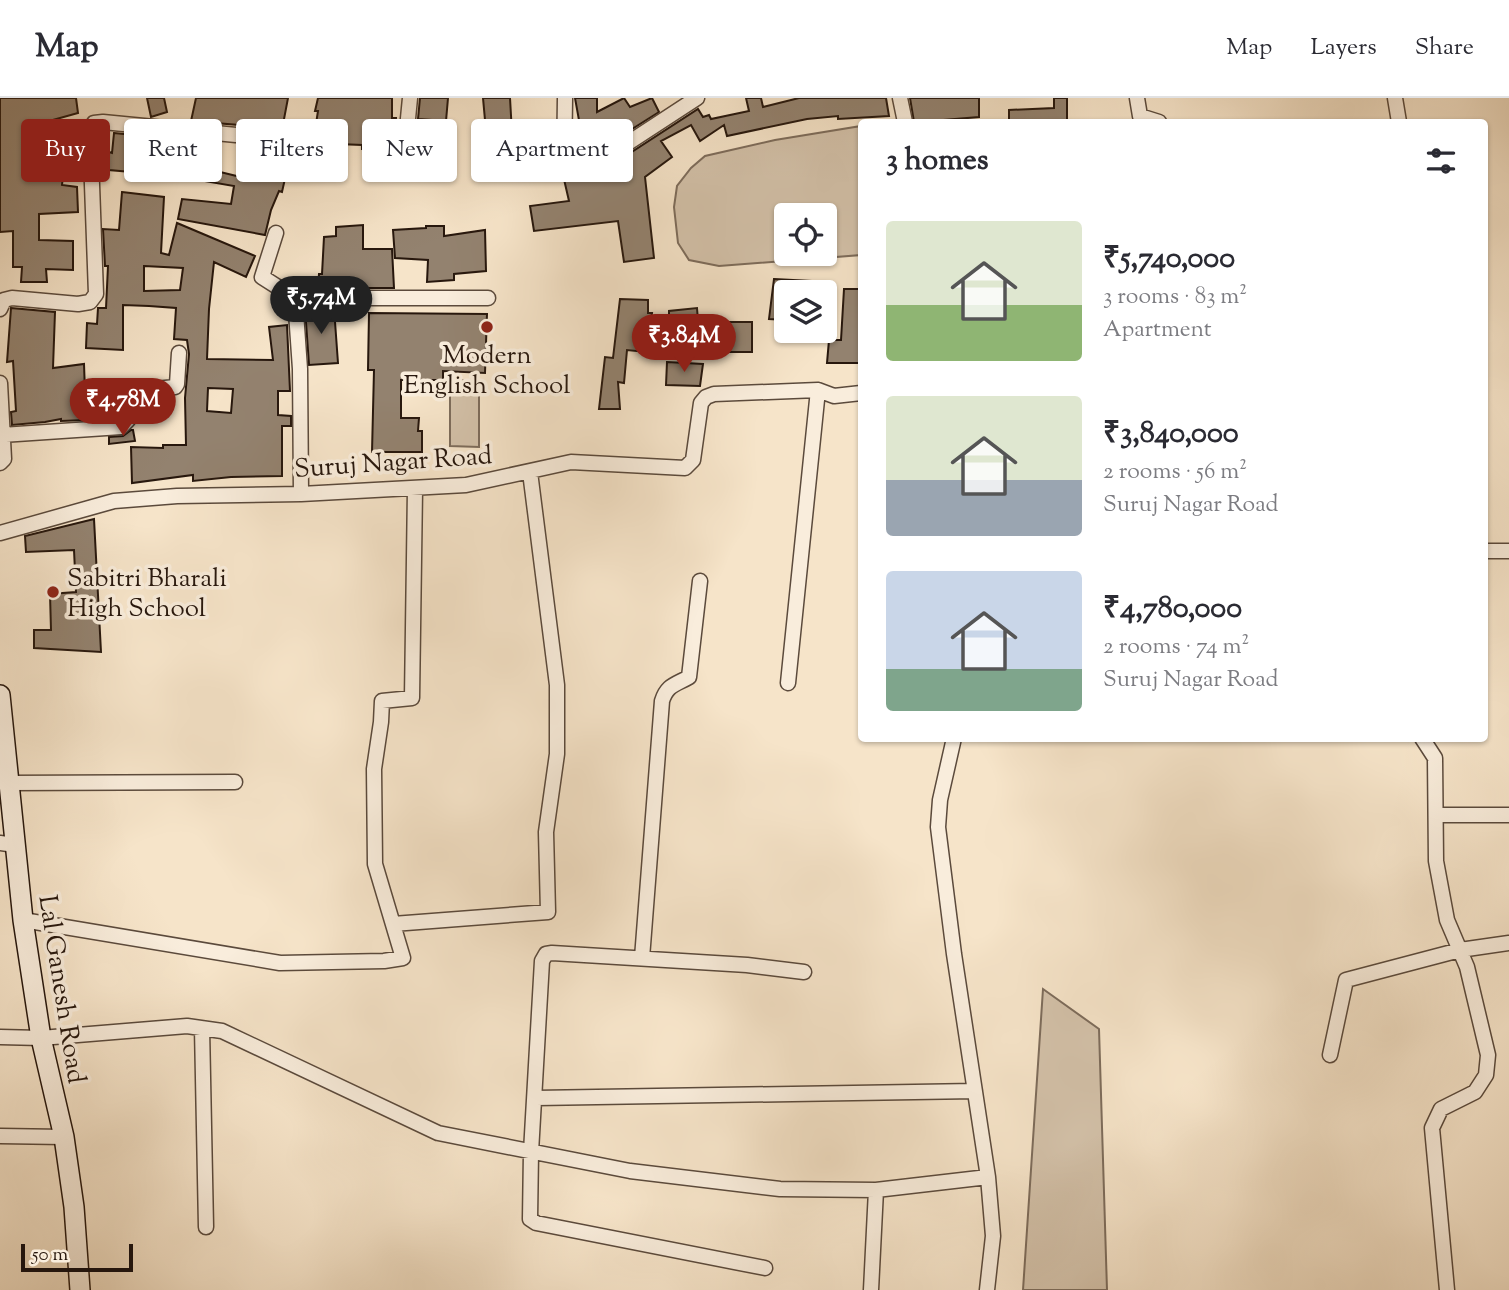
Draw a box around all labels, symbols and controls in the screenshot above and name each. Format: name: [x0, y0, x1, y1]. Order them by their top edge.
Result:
text: Map: [35, 24, 99, 72]
text: Map: [1226, 31, 1272, 65]
text: Layers: [1310, 31, 1377, 65]
text: Share: [1415, 31, 1474, 65]
chip: Buy: [21, 119, 110, 182]
chip: Rent: [124, 119, 222, 182]
chip: Filters: [236, 119, 348, 182]
chip: New: [362, 119, 457, 182]
chip: Apartment: [471, 119, 633, 182]
text: 3 homes: [886, 140, 989, 183]
icon: filters: [1422, 142, 1460, 180]
map controls: [774, 203, 837, 343]
button: locate: [774, 203, 837, 266]
text: ₹5,740,000: [1103, 238, 1235, 281]
icon: home: [942, 249, 1026, 333]
pin: ₹5.74M: [264, 276, 378, 336]
button: layers: [774, 280, 837, 343]
text: 3 rooms · 83 m²: [1103, 281, 1247, 314]
text: ₹5.74M: [286, 282, 356, 315]
pin: ₹3.84M: [627, 314, 741, 374]
text: Apartment: [1103, 314, 1212, 347]
marker: Modern English School: [479, 319, 495, 335]
text: ₹3.84M: [648, 320, 720, 353]
place label: Modern English School: [404, 338, 570, 405]
pin: ₹4.78M: [66, 378, 180, 438]
text: ₹4.78M: [86, 384, 160, 417]
text: ₹3,840,000: [1103, 413, 1239, 456]
icon: home: [942, 424, 1026, 508]
street label: Suruj Nagar Road: [293, 438, 494, 489]
text: 2 rooms · 56 m²: [1103, 456, 1247, 489]
text: Suruj Nagar Road: [1103, 489, 1278, 522]
place label: Sabitri Bharali High School: [67, 561, 227, 628]
marker: Sabitri Bharali High School: [45, 584, 61, 600]
text: ₹4,780,000: [1103, 588, 1242, 631]
icon: home: [942, 599, 1026, 683]
text: 2 rooms · 74 m²: [1103, 631, 1249, 664]
text: Suruj Nagar Road: [1103, 664, 1278, 697]
street label: Lal Ganesh Road: [27, 892, 94, 1087]
scale bar: [21, 1241, 133, 1273]
text: 50 m: [32, 1242, 68, 1269]

